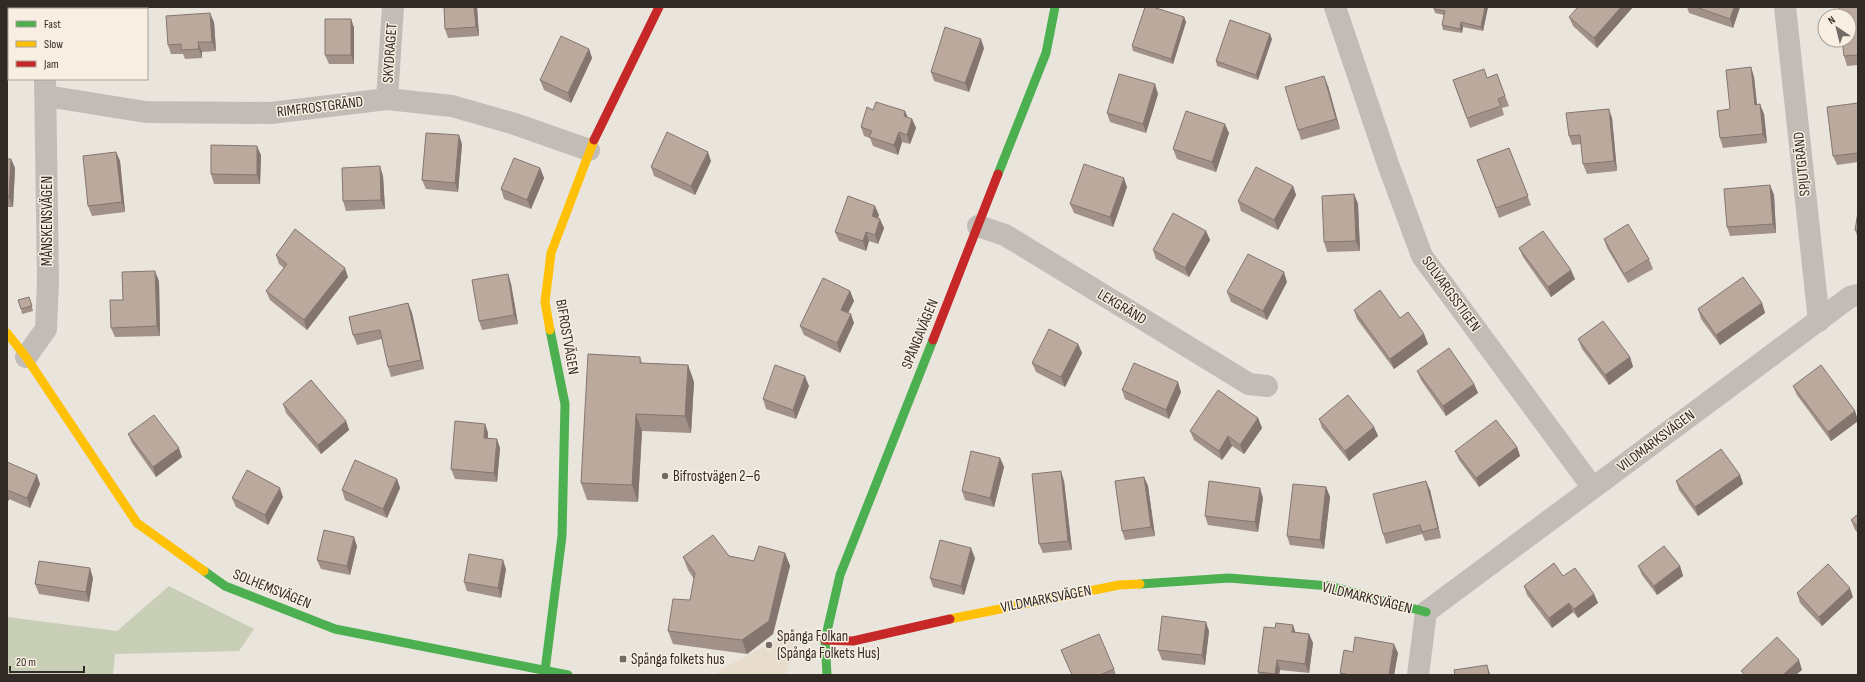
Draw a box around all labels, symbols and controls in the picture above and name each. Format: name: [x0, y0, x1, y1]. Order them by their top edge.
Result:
legend: [8, 8, 148, 80]
north arrow: [1817, 8, 1857, 48]
text: N: [1825, 13, 1838, 27]
text: Fast: [44, 17, 61, 32]
street label: SKYDRAGET: [378, 23, 402, 83]
text: Slow: [44, 37, 63, 52]
text: Jam: [43, 57, 59, 72]
street label: RIMFROSTGRÄND: [276, 92, 364, 122]
street label: SPJUTGRÄND: [1789, 131, 1815, 197]
street label: MÅNSKENSVÄGEN: [38, 176, 57, 266]
street label: SOLVARGSSTIGEN: [1417, 253, 1485, 335]
street label: LEKGRÄND: [1094, 285, 1150, 329]
street label: SPÅNGAVÄGEN: [897, 296, 943, 372]
street label: BIFROSTVÄGEN: [551, 298, 583, 376]
street label: VILDMARKSVÄGEN: [1614, 406, 1698, 476]
place label: Bifrostvägen 2–6: [673, 467, 760, 486]
marker: Bifrostvägen 2–6: [660, 471, 670, 481]
street label: SOLHEMSVÄGEN: [230, 565, 314, 613]
street label: VILDMARKSVÄGEN: [1320, 578, 1414, 618]
street label: VILDMARKSVÄGEN: [999, 581, 1093, 617]
place label: Spånga Folkan (Spånga Folkets Hus): [777, 627, 880, 663]
marker: Spånga Folkan (Spånga Folkets Hus): [764, 640, 774, 650]
scale bar: [10, 648, 84, 674]
place label: Spånga folkets hus: [631, 650, 725, 669]
marker: Spånga folkets hus: [618, 654, 628, 664]
text: 20 m: [16, 655, 36, 670]

